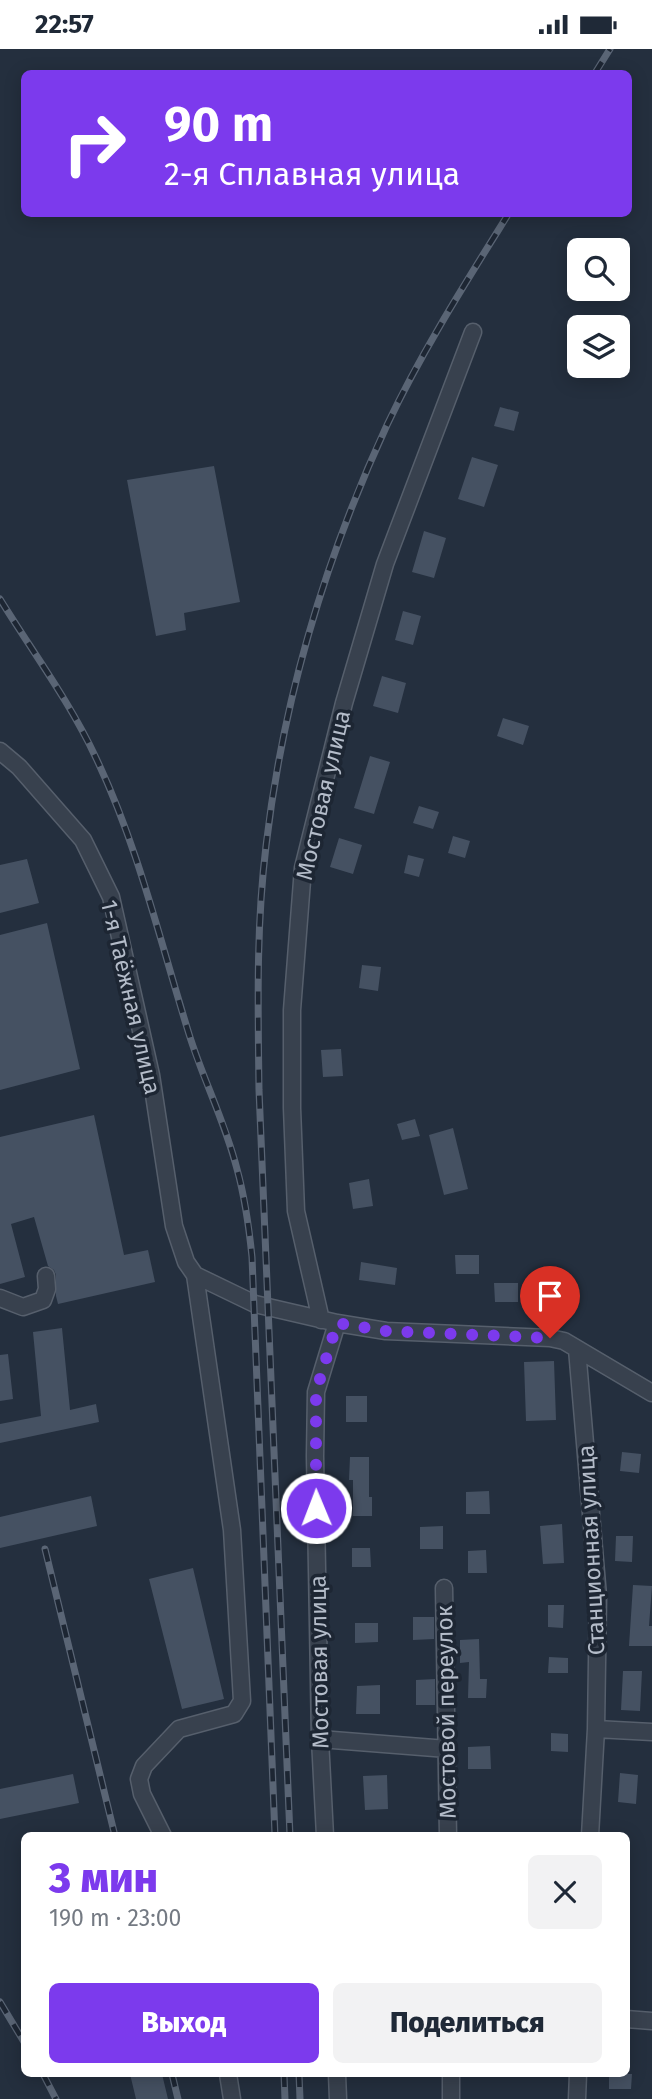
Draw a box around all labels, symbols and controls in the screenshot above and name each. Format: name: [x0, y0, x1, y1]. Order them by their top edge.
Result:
text: 22:57: [35, 9, 94, 40]
text: 90 m: [164, 95, 273, 154]
icon: right: [49, 98, 140, 189]
text: 2-я Сплавная улица: [164, 155, 460, 193]
map controls: [567, 238, 630, 378]
button: search: [567, 238, 630, 301]
button: layers: [567, 315, 630, 378]
street label: Мостовая улица: [290, 707, 356, 883]
street label: 1-я Таёжная улица: [95, 897, 167, 1097]
pin: [520, 1266, 580, 1338]
icon: arrive: [531, 1277, 569, 1315]
street label: Станционная улица: [572, 1444, 610, 1656]
position arrow: [279, 1471, 353, 1545]
street label: Мостовая улица: [303, 1575, 335, 1749]
street label: Мостовой переулок: [430, 1605, 462, 1819]
text: 3 мин: [49, 1853, 158, 1903]
button: close: [528, 1855, 602, 1929]
text: 190 m · 23:00: [49, 1904, 181, 1932]
button: Выход: [49, 1983, 319, 2063]
button: Поделиться: [333, 1983, 602, 2063]

